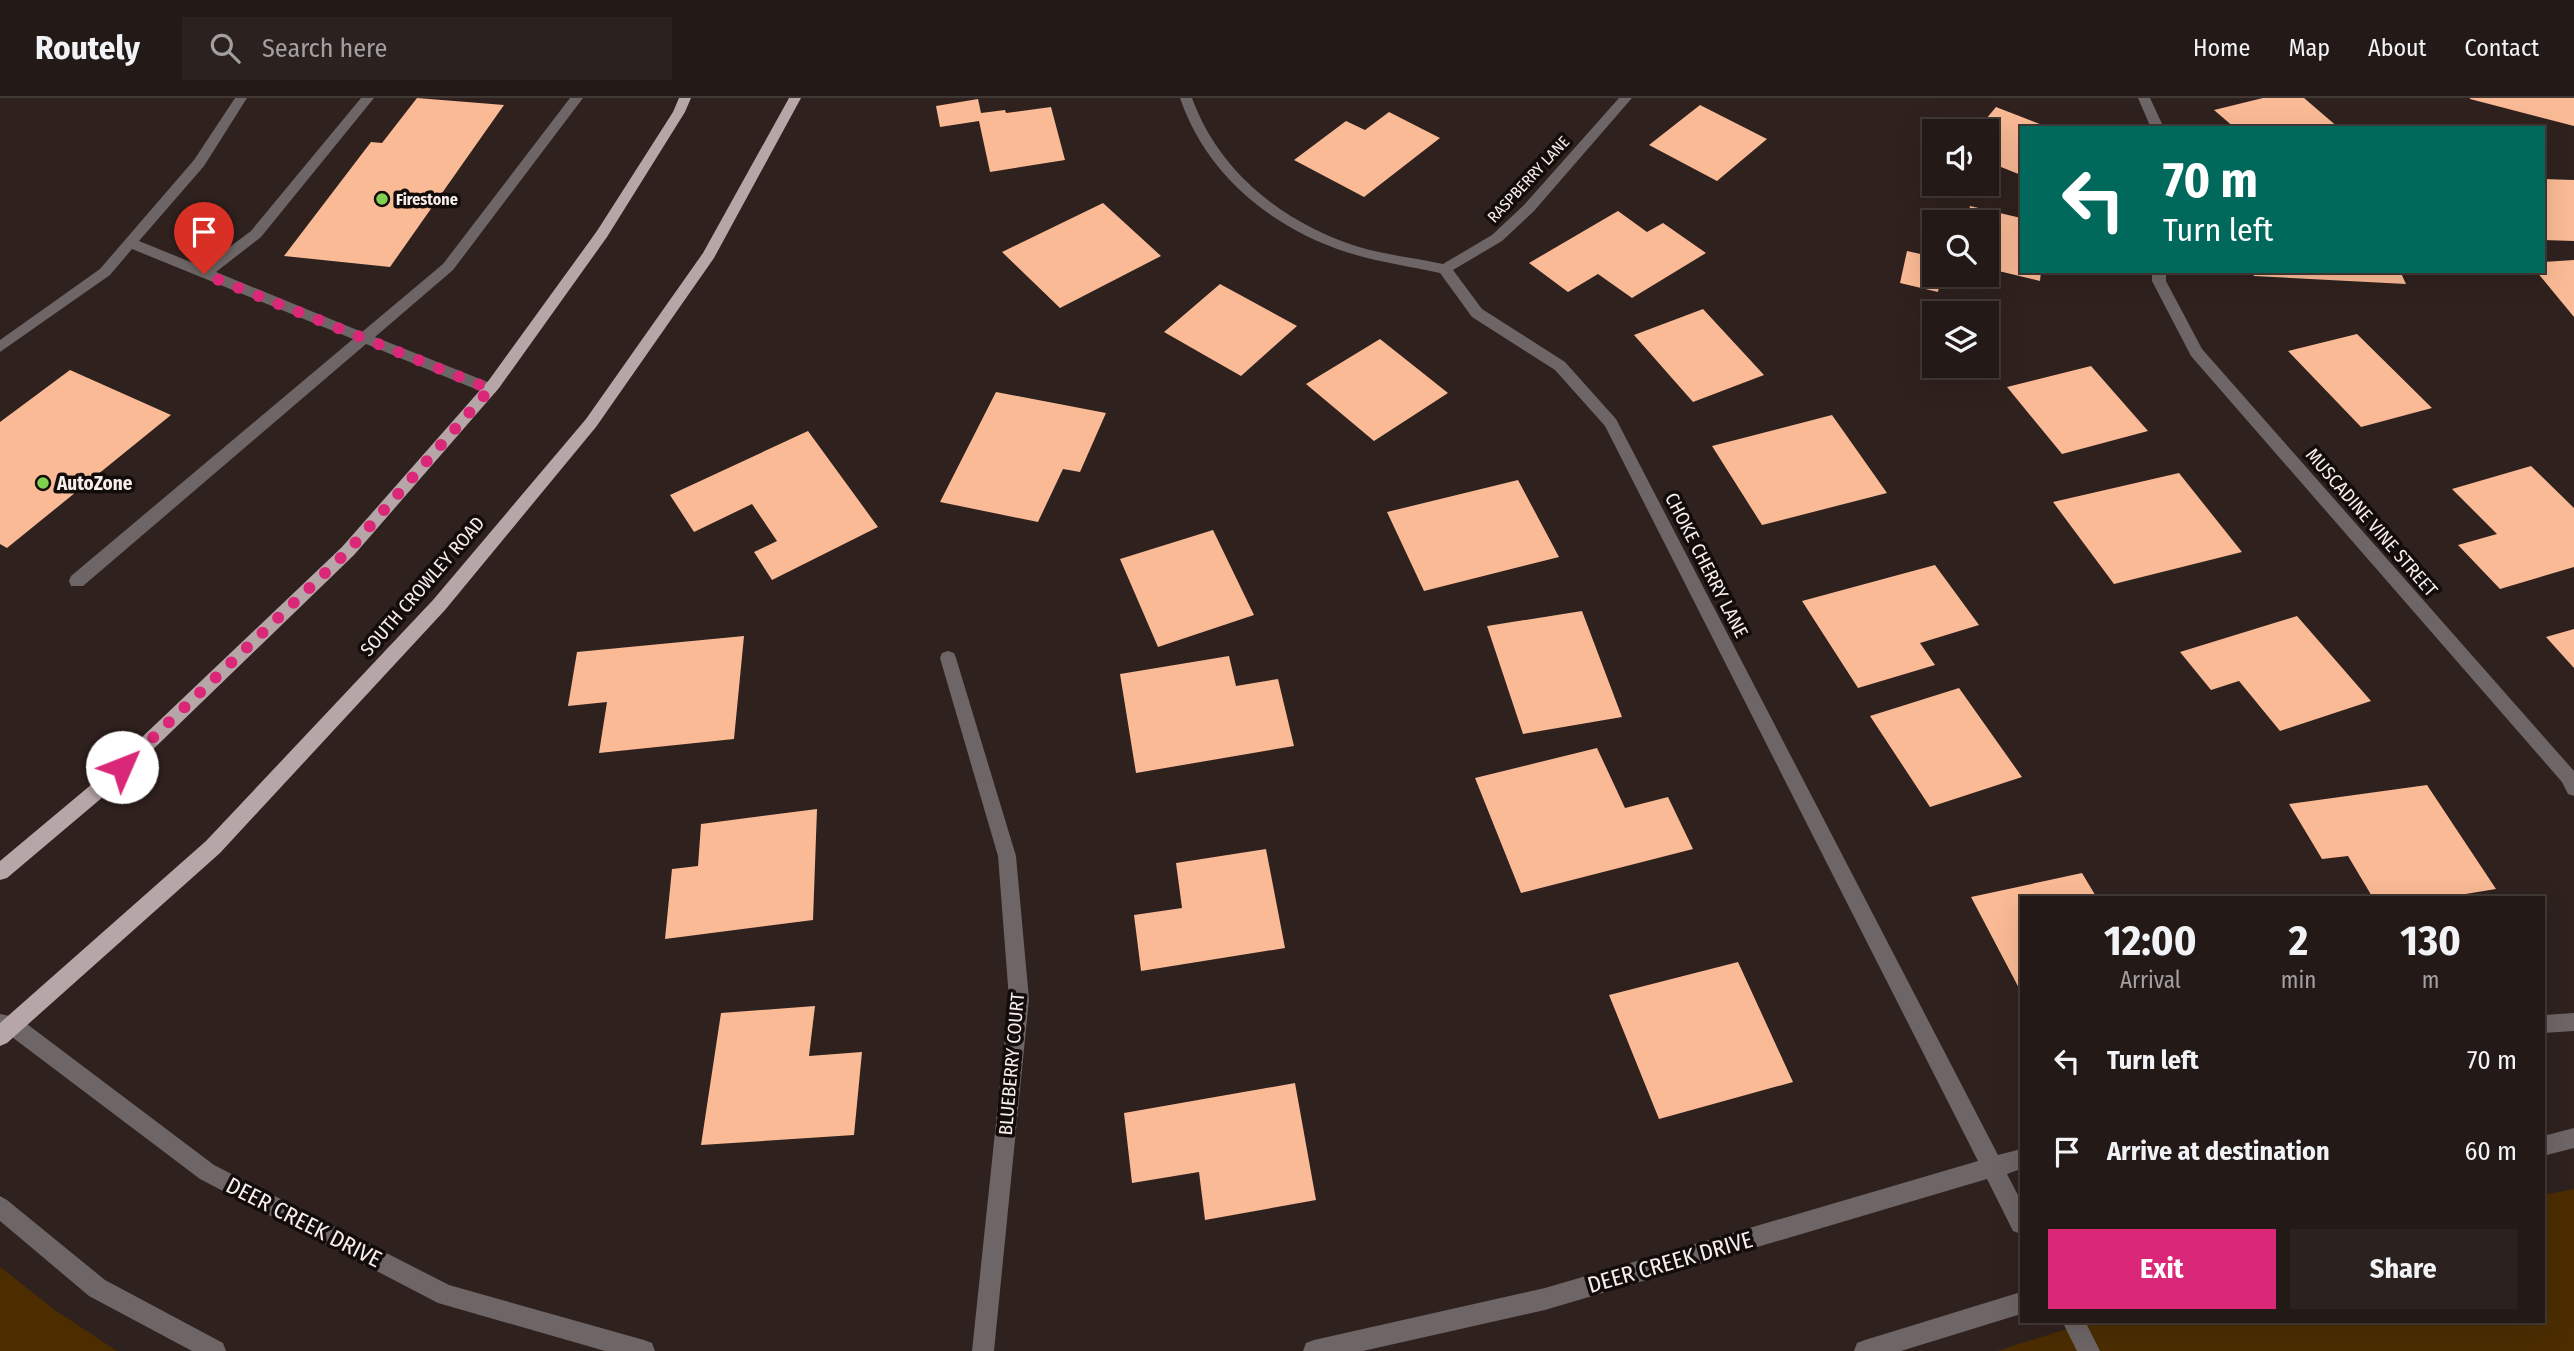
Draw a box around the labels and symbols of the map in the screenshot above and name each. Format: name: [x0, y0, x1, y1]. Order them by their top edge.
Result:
street label: RASPBERRY LANE: [1484, 132, 1573, 226]
place label: Firestone: [396, 190, 458, 209]
marker: Firestone: [374, 191, 390, 207]
pin: [174, 202, 234, 274]
street label: MUSCADINE VINE STREET: [2301, 444, 2442, 601]
place label: AutoZone: [56, 472, 133, 495]
marker: AutoZone: [35, 475, 51, 491]
street label: CHOKE CHERRY LANE: [1660, 489, 1753, 642]
street label: SOUTH CROWLEY ROAD: [355, 512, 489, 661]
position arrow: [85, 730, 159, 804]
street label: BLUEBERRY COURT: [994, 992, 1029, 1136]
street label: DEER CREEK DRIVE: [222, 1171, 386, 1273]
street label: DEER CREEK DRIVE: [1584, 1225, 1756, 1299]

